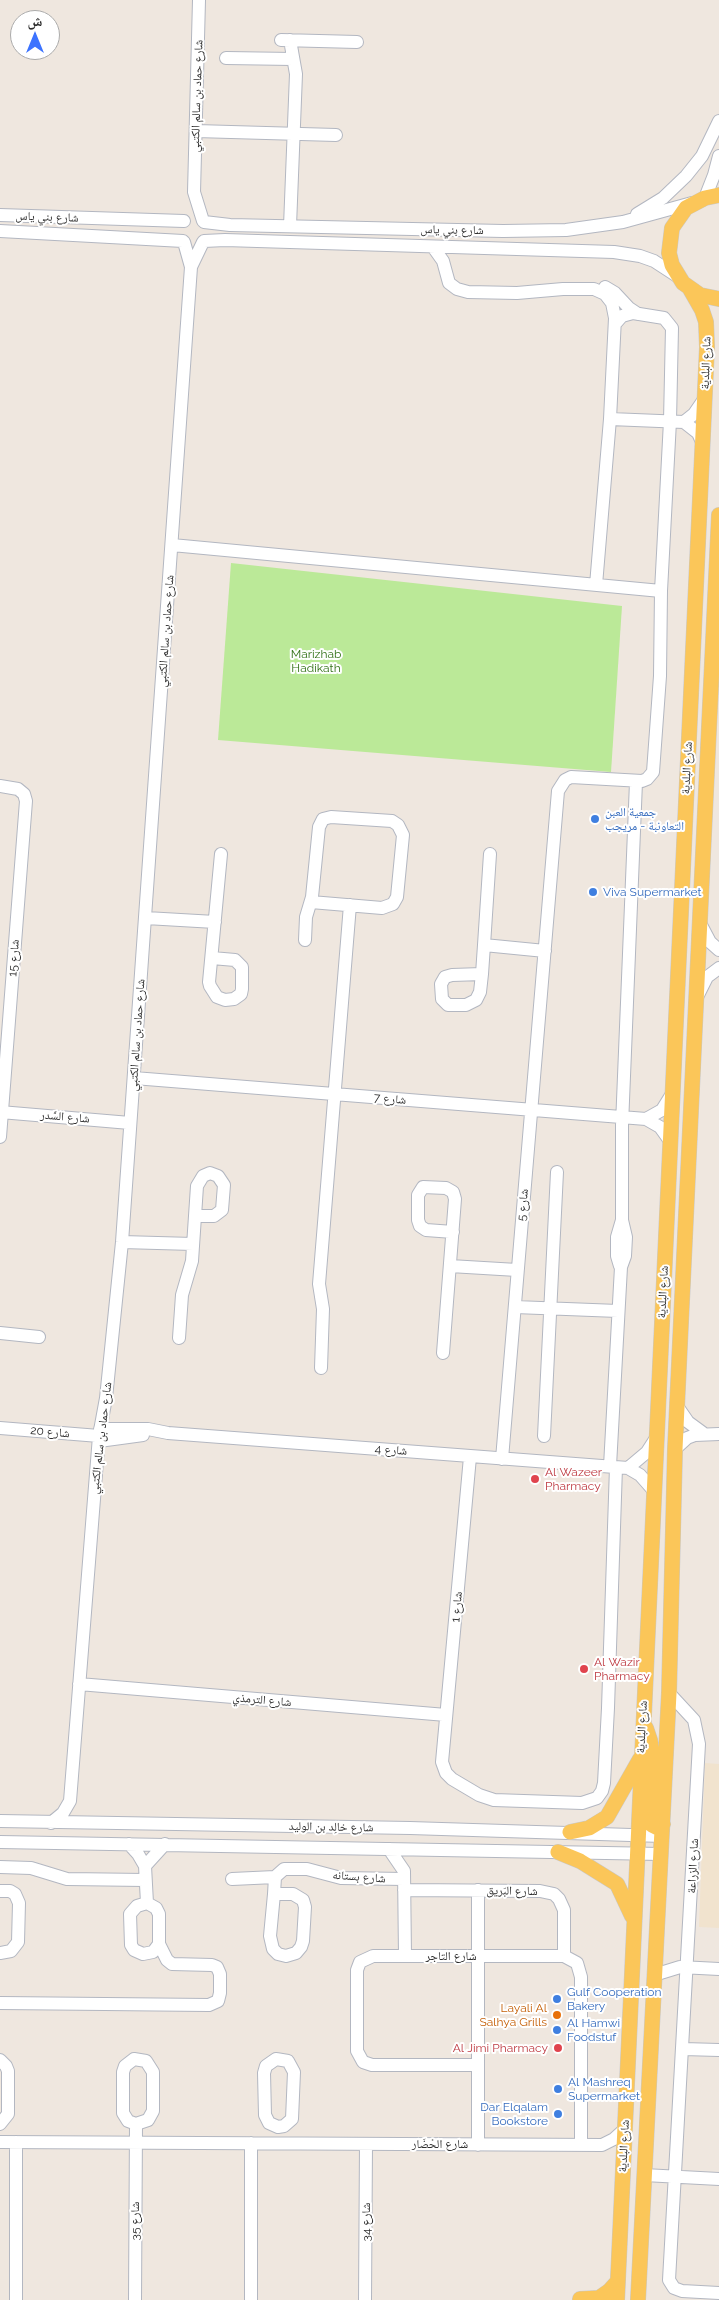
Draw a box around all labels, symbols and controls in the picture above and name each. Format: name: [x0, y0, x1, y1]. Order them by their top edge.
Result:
north arrow: [10, 10, 60, 60]
text: ش: [28, 13, 42, 29]
street label: شارع حماد بن سالم الكتبي: [188, 39, 206, 153]
street label: شارع بني ياس: [15, 209, 79, 225]
street label: شارع بني ياس: [420, 222, 484, 238]
street label: شارع البلدية: [698, 336, 714, 390]
street label: شارع حماد بن سالم الكتبي: [155, 574, 177, 688]
park label: Marizhab Hadikath: [291, 647, 341, 675]
street label: شارع البلدية: [678, 741, 696, 795]
place label: جمعية العبن التعاونبة - مريجب: [605, 805, 684, 833]
marker: جمعية العبن التعاونبة - مريجب: [589, 813, 601, 825]
place label: Viva Supermarket: [603, 885, 701, 899]
marker: Viva Supermarket: [587, 886, 599, 898]
street label: شارع 15: [6, 939, 22, 977]
street label: شارع حماد بن سالم الكتبي: [126, 978, 148, 1092]
street label: شارع 7: [373, 1090, 407, 1108]
street label: شارع السَّدر: [40, 1108, 90, 1126]
street label: شارع 5: [514, 1188, 532, 1222]
street label: شارع البلدية: [654, 1265, 672, 1319]
street label: شارع حماد بن سالم الكتبي: [87, 1381, 115, 1495]
street label: شارع 20: [30, 1423, 70, 1441]
street label: شارع 4: [374, 1442, 408, 1458]
place label: Al Wazeer Pharmacy: [545, 1465, 602, 1493]
marker: Al Wazeer Pharmacy: [529, 1473, 541, 1485]
street label: شارع 1: [448, 1591, 466, 1623]
place label: Al Wazir Pharmacy: [594, 1655, 650, 1683]
marker: Al Wazir Pharmacy: [578, 1663, 590, 1675]
street label: شارع الترمذي: [232, 1690, 292, 1710]
street label: شارع البلدية: [633, 1700, 651, 1754]
street label: شارع خالِد بن الوليد: [288, 1819, 374, 1835]
street label: شارع الزراعة: [684, 1838, 702, 1894]
street label: شارع بستانه: [332, 1868, 386, 1886]
street label: شارع البَريق: [486, 1883, 538, 1899]
street label: شارع التاجر: [425, 1949, 477, 1963]
place label: Gulf Cooperation Bakery: [567, 1985, 661, 2013]
marker: Gulf Cooperation Bakery: [551, 1993, 563, 2005]
place label: Layali Al Salhya Grills: [479, 2001, 547, 2029]
marker: Layali Al Salhya Grills: [551, 2009, 563, 2021]
place label: Al Hamwi Foodstuf: [567, 2016, 620, 2044]
marker: Al Hamwi Foodstuf: [551, 2024, 563, 2036]
place label: Al Jimi Pharmacy: [453, 2041, 548, 2055]
marker: Al Jimi Pharmacy: [552, 2042, 564, 2054]
place label: Al Mashreq Supermarket: [568, 2075, 640, 2103]
marker: Al Mashreq Supermarket: [552, 2083, 564, 2095]
place label: Dar Elqalam Bookstore: [480, 2100, 548, 2128]
marker: Dar Elqalam Bookstore: [552, 2108, 564, 2120]
street label: شارع البلدية: [615, 2119, 633, 2173]
street label: شارع الحْضَار: [412, 2137, 468, 2151]
street label: شارع 35: [128, 2202, 142, 2240]
street label: شارع 34: [359, 2203, 373, 2241]

